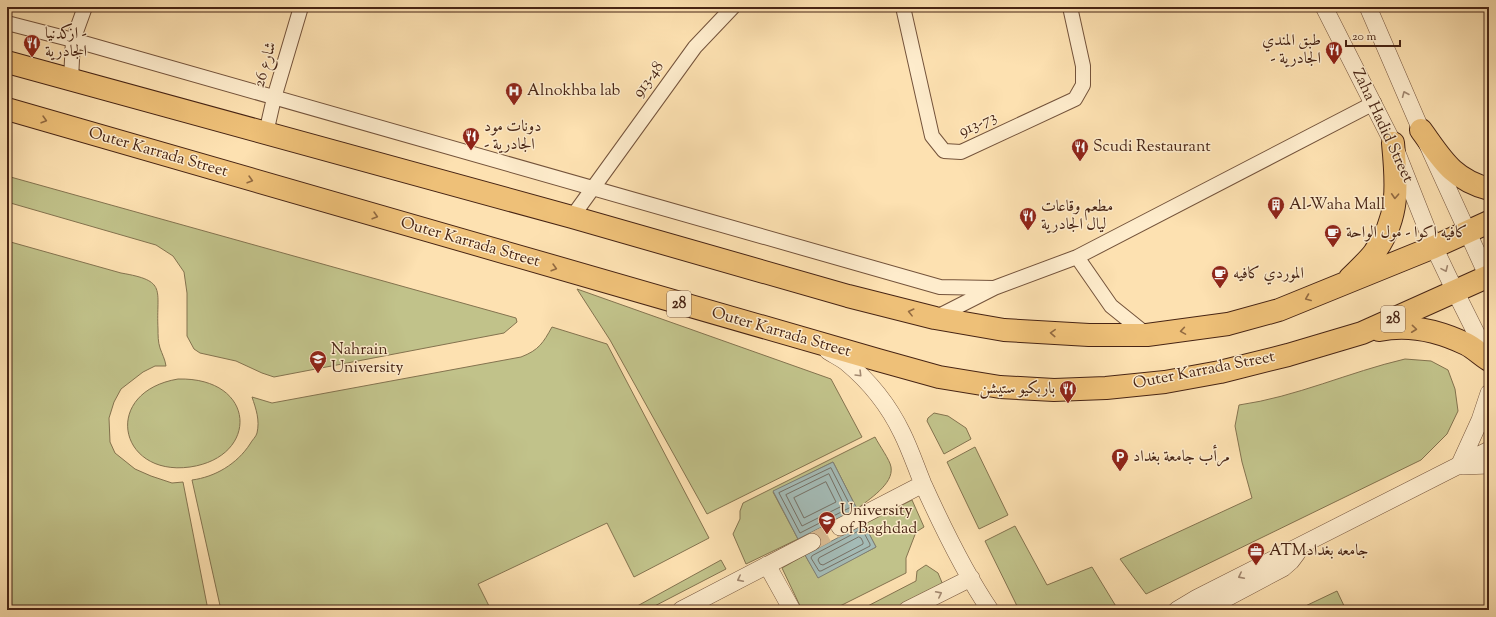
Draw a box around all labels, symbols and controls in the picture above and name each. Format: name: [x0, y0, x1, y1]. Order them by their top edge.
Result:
scale bar: [1346, 22, 1400, 48]
place label: ازكدنيا - الجادرية: [45, 23, 87, 64]
text: 20 m: [1352, 28, 1377, 46]
place label: طبق المندي - الجادرية: [1262, 30, 1321, 71]
restaurant icon: ازكدنيا - الجادرية: [22, 33, 42, 58]
street label: شارع 26: [249, 39, 283, 91]
restaurant icon: طبق المندي - الجادرية: [1324, 40, 1344, 65]
street label: 913-48: [628, 57, 670, 103]
street label: Zaha Hadid Street: [1345, 65, 1419, 187]
place label: Alnokhba lab: [527, 80, 621, 103]
hospital icon: Alnokhba lab: [504, 81, 524, 106]
one-way arrow: [1402, 91, 1410, 98]
street label: 913-73: [955, 106, 1001, 144]
one-way arrow: [41, 115, 48, 124]
place label: دونات مود - الجادرية: [484, 116, 541, 157]
street label: Outer Karrada Street: [86, 122, 231, 184]
restaurant icon: دونات مود - الجادرية: [461, 126, 481, 151]
place label: Scudi Restaurant: [1093, 136, 1211, 159]
restaurant icon: Scudi Restaurant: [1070, 137, 1090, 162]
one-way arrow: [246, 175, 253, 184]
one-way arrow: [1391, 193, 1400, 199]
place label: Al-Waha Mall: [1289, 194, 1386, 217]
building icon: Al-Waha Mall: [1266, 195, 1286, 220]
place label: مطعم وقاعات ليال الجادرية: [1041, 196, 1113, 237]
restaurant icon: مطعم وقاعات ليال الجادرية: [1018, 206, 1038, 231]
one-way arrow: [371, 211, 378, 220]
street label: Outer Karrada Street: [398, 212, 543, 274]
place label: كافيه اكوا - مول الواحة: [1346, 222, 1468, 245]
cafe icon: كافيه اكوا - مول الواحة: [1323, 223, 1343, 248]
one-way arrow: [550, 263, 557, 272]
place label: الموردي كافيه: [1233, 263, 1304, 286]
cafe icon: الموردي كافيه: [1210, 264, 1230, 289]
one-way arrow: [1440, 265, 1448, 272]
road number: 28: [667, 291, 691, 317]
one-way arrow: [1305, 294, 1312, 302]
street label: Outer Karrada Street: [709, 302, 854, 364]
road number: 28: [1381, 306, 1405, 332]
one-way arrow: [908, 308, 914, 316]
one-way arrow: [1411, 324, 1417, 333]
one-way arrow: [1180, 326, 1186, 335]
one-way arrow: [1050, 328, 1056, 337]
place label: Nahrain University: [331, 339, 404, 380]
street label: Outer Karrada Street: [1131, 346, 1277, 396]
school or university icon: Nahrain University: [308, 349, 328, 374]
one-way arrow: [854, 369, 862, 377]
place label: باربكيو ستيشن: [979, 378, 1055, 401]
restaurant icon: باربكيو ستيشن: [1058, 379, 1078, 404]
place label: مرأب جامعة بغداد: [1133, 444, 1230, 469]
parking icon: مرأب جامعة بغداد: [1110, 447, 1130, 472]
place label: University of Baghdad: [840, 500, 917, 541]
school or university icon: University of Baghdad: [817, 510, 837, 535]
place label: ATMجامعه بغداد: [1269, 540, 1369, 563]
office icon: ATMجامعه بغداد: [1246, 541, 1266, 566]
one-way arrow: [1238, 571, 1246, 578]
one-way arrow: [737, 575, 744, 582]
one-way arrow: [935, 591, 942, 599]

